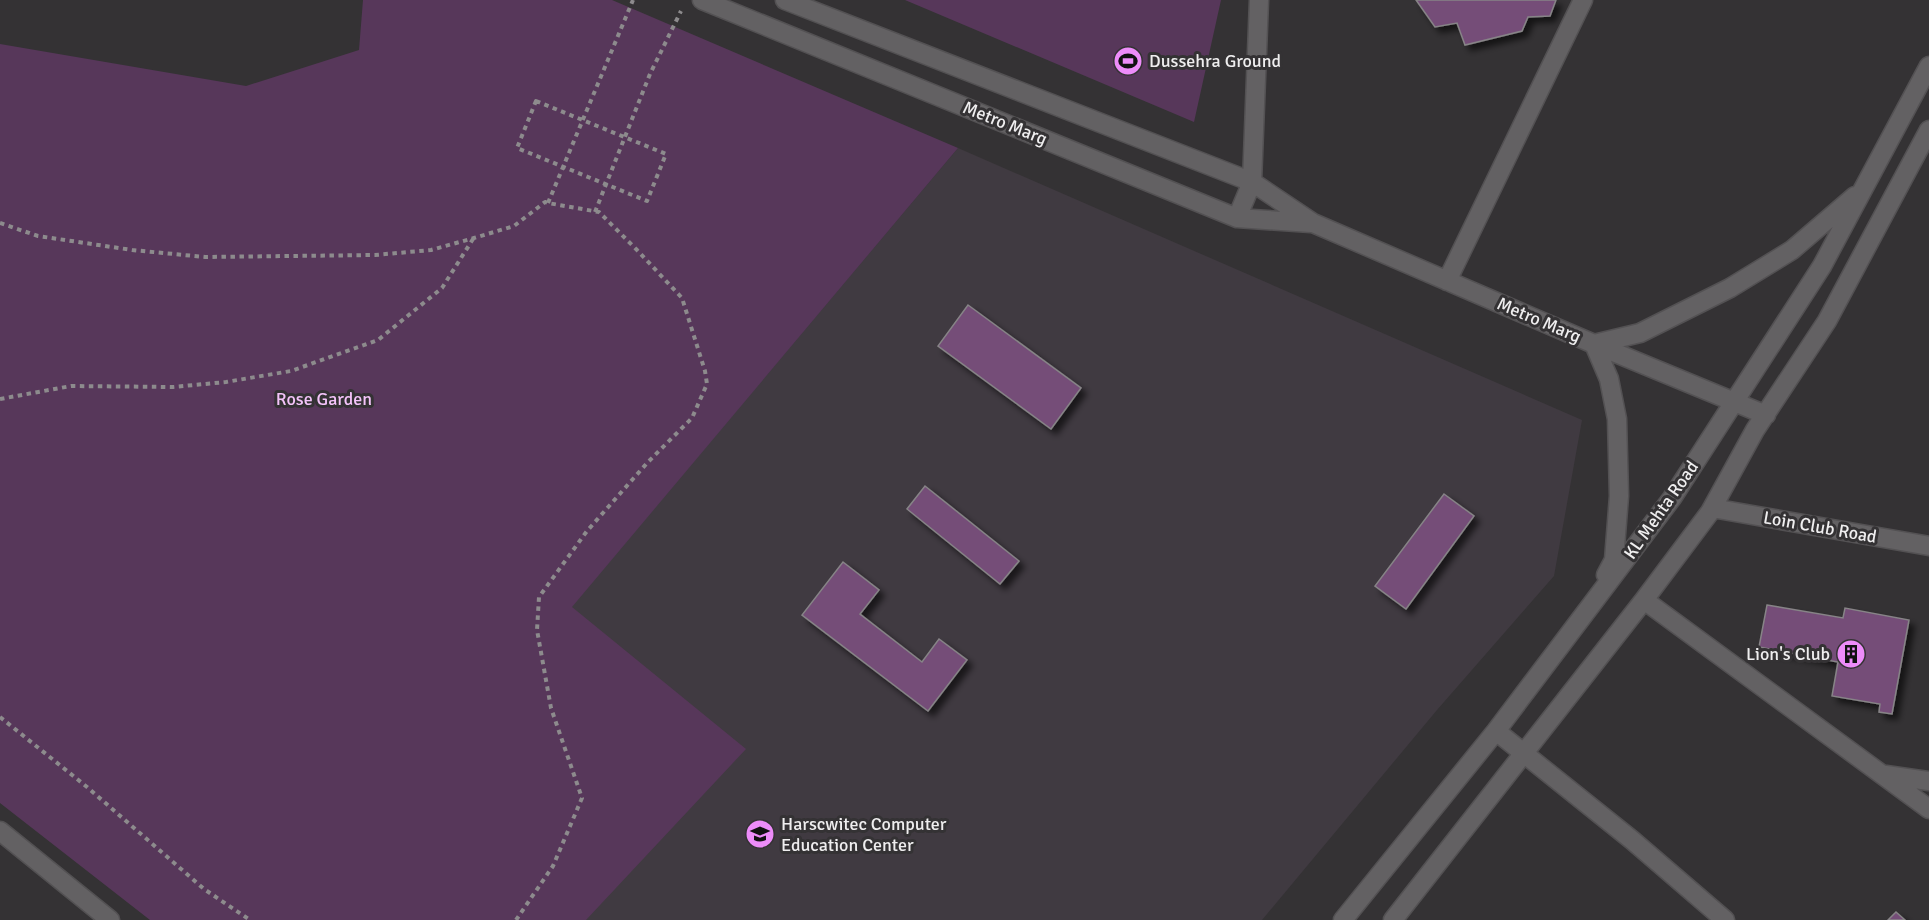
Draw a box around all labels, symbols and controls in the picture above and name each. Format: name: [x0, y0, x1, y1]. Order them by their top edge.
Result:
sports icon: Dussehra Ground: [1112, 45, 1144, 77]
place label: Dussehra Ground: [1149, 50, 1281, 72]
street label: Metro Marg: [960, 96, 1050, 150]
street label: Metro Marg: [1494, 292, 1584, 348]
park label: Rose Garden: [276, 388, 372, 410]
street label: KL Mehta Road: [1619, 457, 1703, 563]
street label: Loin Club Road: [1762, 506, 1878, 548]
building icon: Lion's Club: [1835, 638, 1867, 670]
place label: Lion's Club: [1746, 643, 1830, 665]
place label: Harscwitec Computer Education Center: [781, 813, 947, 856]
school or university icon: Harscwitec Computer Education Center: [744, 818, 776, 850]

